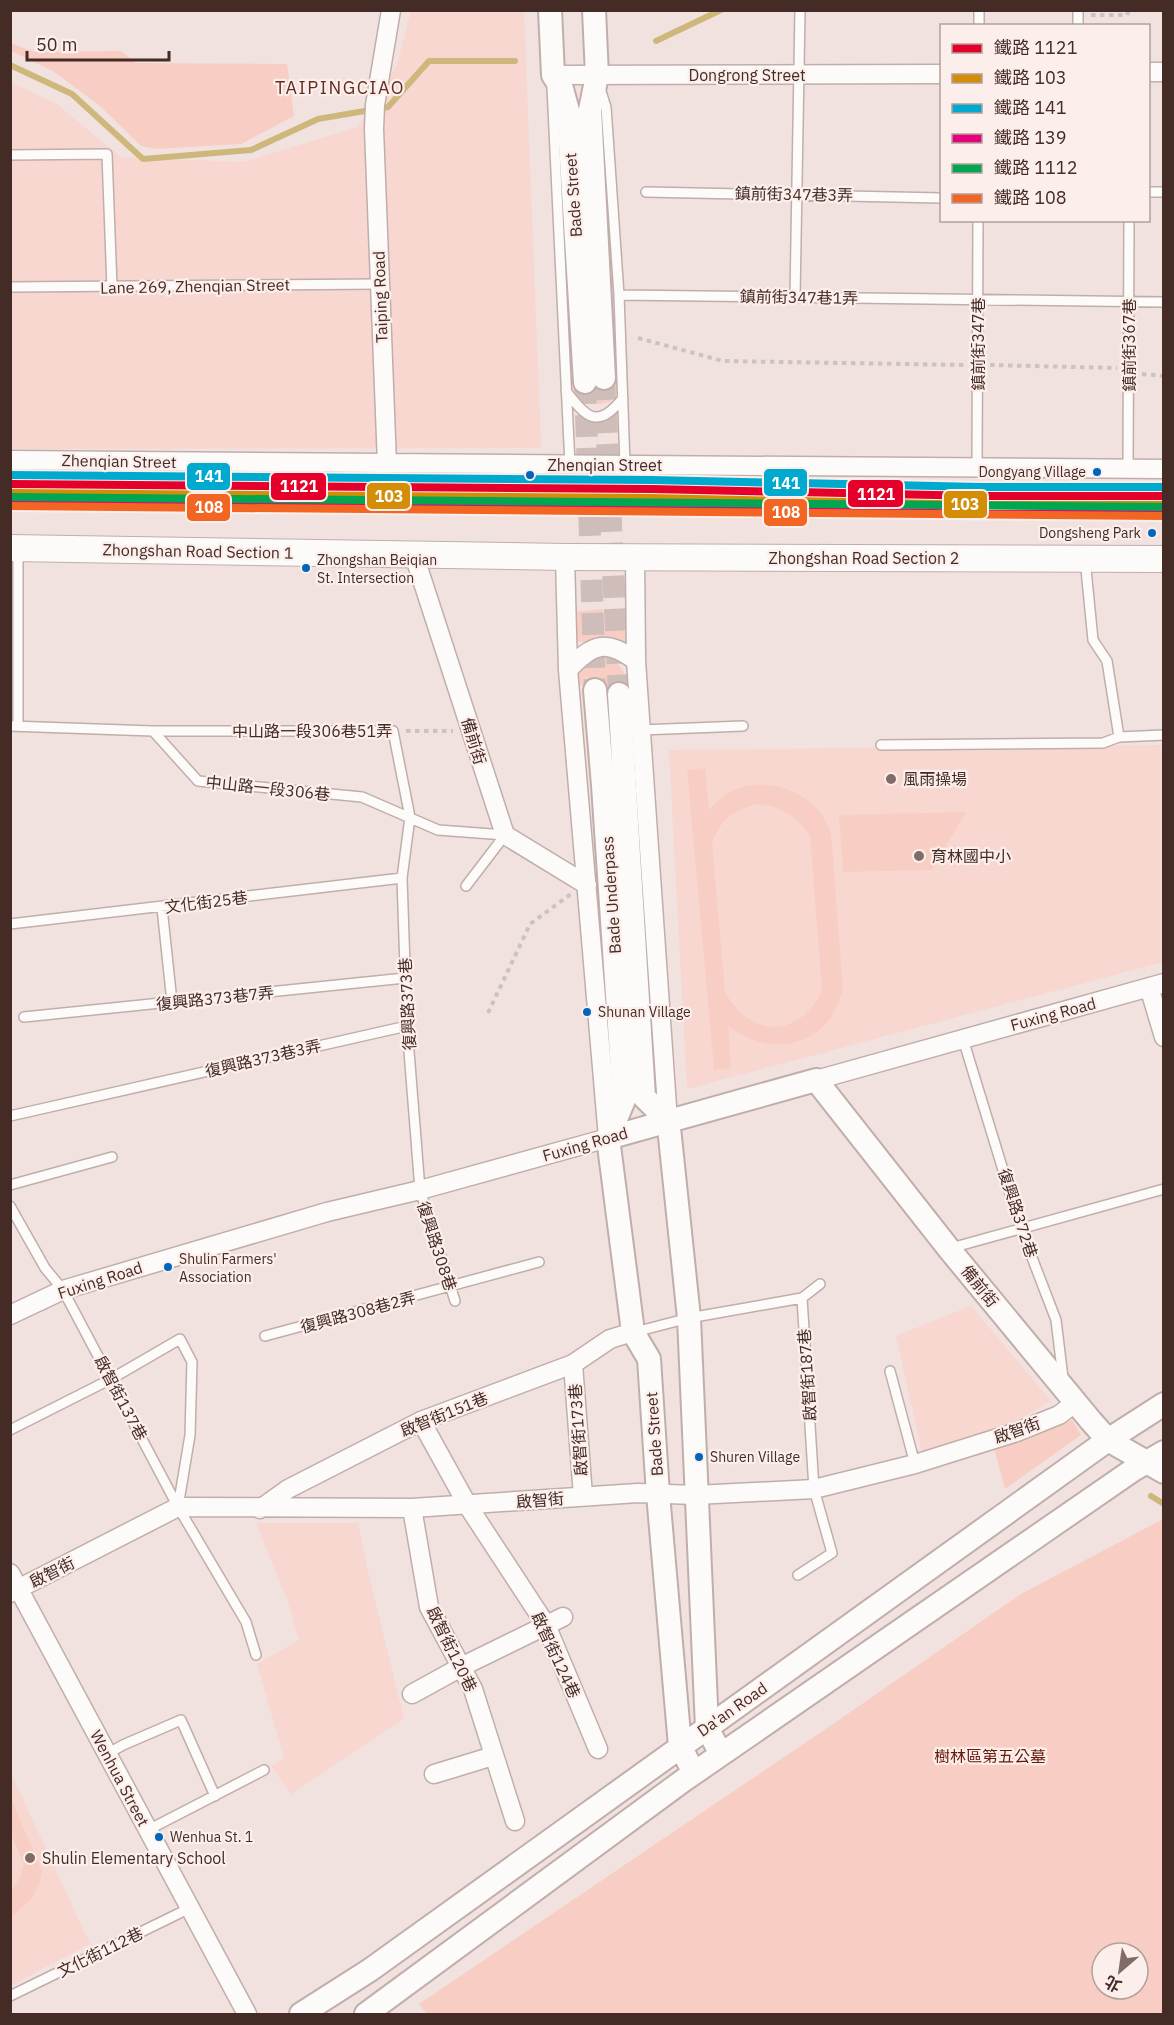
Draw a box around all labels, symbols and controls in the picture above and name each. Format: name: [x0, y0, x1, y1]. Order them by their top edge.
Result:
scale bar: [27, 24, 170, 62]
legend: [940, 24, 1150, 222]
text: 50 m: [36, 33, 78, 56]
text: 鐵路 1121: [994, 36, 1077, 59]
street label: Dongrong Street: [688, 65, 806, 85]
text: 鐵路 103: [994, 66, 1067, 89]
district label: TAIPINGCIAO: [275, 76, 405, 99]
text: 鐵路 141: [994, 96, 1067, 119]
text: 鐵路 139: [994, 126, 1067, 149]
street label: Bade Street: [560, 152, 586, 238]
text: 鐵路 1112: [994, 156, 1077, 179]
street label: 鎮前街347巷3弄: [735, 183, 853, 205]
text: 鐵路 108: [994, 186, 1067, 209]
street label: Taiping Road: [368, 251, 392, 343]
street label: Lane 269, Zhenqian Street: [100, 274, 290, 298]
street label: 鎮前街347巷1弄: [740, 286, 858, 308]
street label: 鎮前街347巷: [968, 298, 988, 390]
street label: 鎮前街367巷: [1119, 299, 1139, 391]
street label: Zhenqian Street: [61, 450, 177, 472]
street label: Zhenqian Street: [548, 455, 662, 475]
line badge: 141: [186, 462, 231, 491]
place label: Dongyang Village: [978, 463, 1086, 481]
text: 141: [195, 466, 224, 486]
marker: Dongyang Village: [1091, 466, 1103, 478]
line badge: 141: [763, 468, 808, 497]
unlabelled marker: [524, 469, 536, 481]
line badge: 1121: [270, 472, 327, 501]
text: 141: [772, 473, 801, 493]
text: 1121: [280, 476, 319, 496]
line badge: 1121: [847, 479, 904, 508]
line badge: 103: [366, 482, 411, 510]
text: 1121: [857, 484, 896, 504]
text: 103: [375, 486, 403, 506]
line badge: 103: [943, 490, 988, 519]
line badge: 108: [186, 493, 231, 522]
text: 103: [951, 494, 979, 514]
text: 108: [195, 497, 223, 517]
line badge: 108: [763, 498, 808, 527]
text: 108: [772, 502, 800, 522]
place label: Dongsheng Park: [1039, 524, 1142, 542]
marker: Dongsheng Park: [1146, 527, 1158, 539]
street label: Zhongshan Road Section 1: [102, 539, 294, 563]
street label: Zhongshan Road Section 2: [769, 548, 959, 568]
place label: Zhongshan Beiqian St. Intersection: [317, 551, 437, 587]
marker: Zhongshan Beiqian St. Intersection: [300, 562, 312, 574]
street label: 備前街: [457, 715, 491, 767]
street label: 中山路一段306巷51弄: [232, 721, 392, 741]
place label: 風雨操場: [903, 769, 967, 789]
street label: 中山路一段306巷: [205, 772, 331, 804]
marker: 風雨操場: [884, 772, 898, 786]
street label: Bade Underpass: [597, 835, 625, 955]
place label: 育林國中小: [931, 846, 1011, 866]
marker: 育林國中小: [912, 849, 926, 863]
street label: 文化街25巷: [163, 887, 249, 917]
street label: 復興路373巷: [395, 957, 419, 1051]
street label: 復興路373巷7弄: [155, 982, 275, 1014]
street label: Fuxing Road: [1008, 993, 1098, 1035]
place label: Shunan Village: [598, 1003, 691, 1021]
marker: Shunan Village: [581, 1006, 593, 1018]
street label: 復興路373巷3弄: [203, 1035, 323, 1081]
street label: Fuxing Road: [540, 1122, 630, 1166]
street label: 復興路372巷: [994, 1166, 1042, 1260]
street label: 復興路308巷: [413, 1199, 461, 1293]
place label: Shulin Farmers' Association: [179, 1250, 277, 1286]
street label: Fuxing Road: [55, 1257, 145, 1303]
marker: Shulin Farmers' Association: [162, 1261, 174, 1273]
street label: 備前街: [957, 1261, 1003, 1311]
street label: 復興路308巷2弄: [298, 1287, 418, 1337]
street label: 啟智街187巷: [794, 1328, 820, 1422]
street label: 啟智街137巷: [90, 1352, 152, 1444]
street label: 啟智街173巷: [565, 1383, 591, 1477]
street label: 啟智街151巷: [397, 1387, 491, 1441]
street label: Bade Street: [641, 1391, 667, 1477]
street label: 啟智街: [991, 1412, 1043, 1448]
place label: Shuren Village: [710, 1448, 800, 1466]
marker: Shuren Village: [693, 1451, 705, 1463]
street label: 啟智街: [515, 1488, 565, 1512]
street label: 啟智街: [26, 1552, 78, 1592]
street label: 啟智街120巷: [423, 1603, 481, 1695]
street label: 啟智街124巷: [527, 1609, 585, 1701]
street label: Da'an Road: [693, 1678, 771, 1740]
street label: Wenhua Street: [86, 1726, 154, 1830]
park label: 樹林區第五公墓: [934, 1746, 1046, 1766]
place label: Wenhua St. 1: [170, 1828, 253, 1846]
marker: Wenhua St. 1: [153, 1831, 165, 1843]
place label: Shulin Elementary School: [42, 1848, 226, 1868]
marker: Shulin Elementary School: [23, 1851, 37, 1865]
street label: 文化街112巷: [54, 1923, 146, 1981]
north arrow: [1090, 1941, 1150, 2001]
text: 北: [1101, 1971, 1125, 1997]

